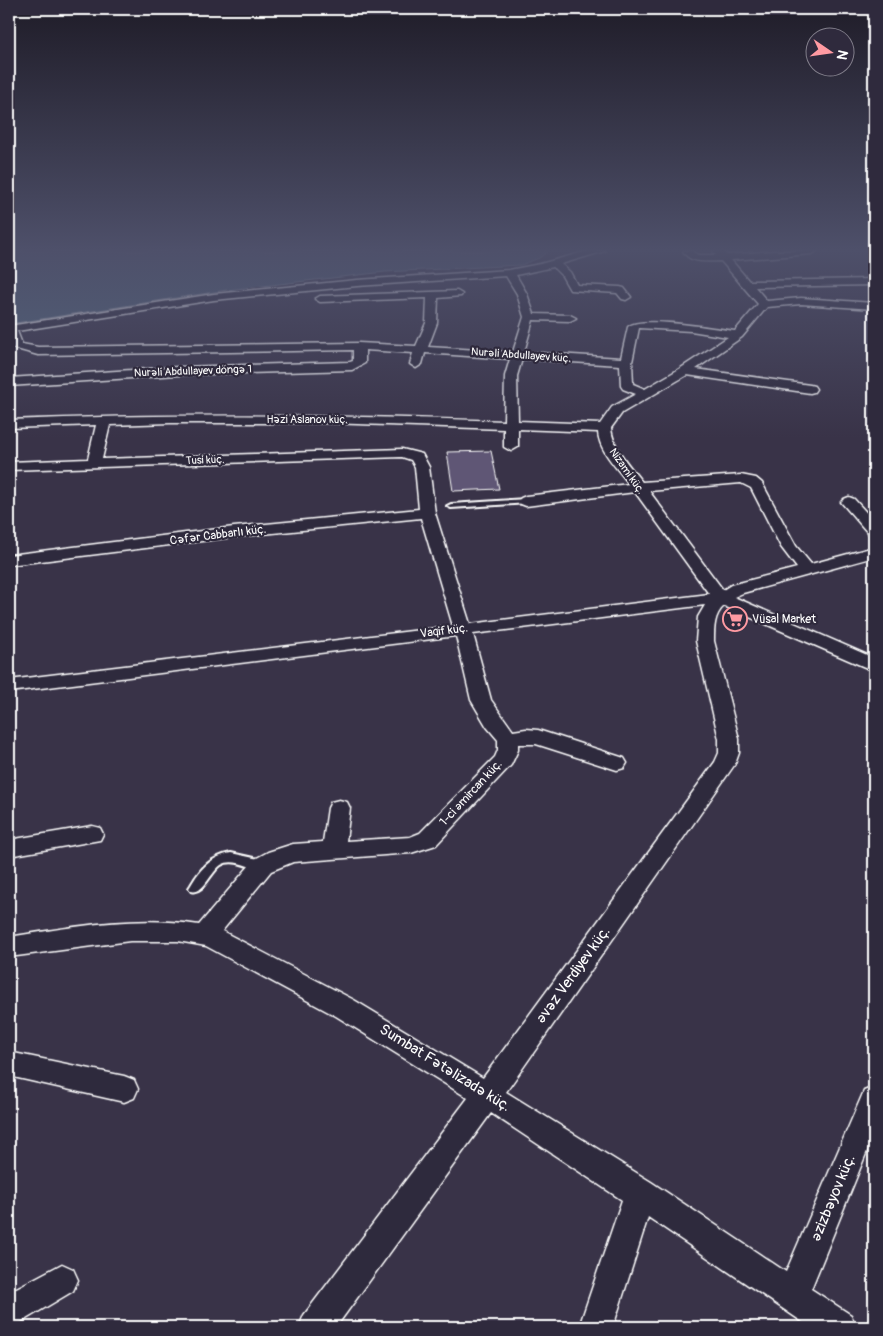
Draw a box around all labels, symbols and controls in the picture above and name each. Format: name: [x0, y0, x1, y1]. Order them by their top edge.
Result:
north arrow: [806, 28, 856, 78]
text: N: [833, 48, 852, 61]
street label: Nurəli Abdullayev küç.: [471, 345, 571, 365]
street label: Nurəli Abdullayev döngə 1: [134, 362, 252, 380]
street label: Həzi Aslanov küç.: [266, 413, 348, 426]
street label: Nizami küç.: [607, 446, 647, 496]
street label: Tusi küç.: [185, 453, 225, 467]
street label: Cəfər Cabbarlı küç.: [169, 522, 267, 548]
supermarket icon: Vüsal Market: [722, 606, 748, 632]
place label: Vüsal Market: [752, 612, 816, 627]
street label: Vaqif küç.: [419, 621, 469, 641]
street label: 1-ci Əmircan küç.: [437, 757, 505, 829]
street label: Əvəz Verdiyev küç.: [532, 923, 614, 1027]
street label: Sumbat Fətəlizadə küç.: [376, 1020, 514, 1116]
street label: Əzizbəyov küç.: [806, 1152, 860, 1244]

